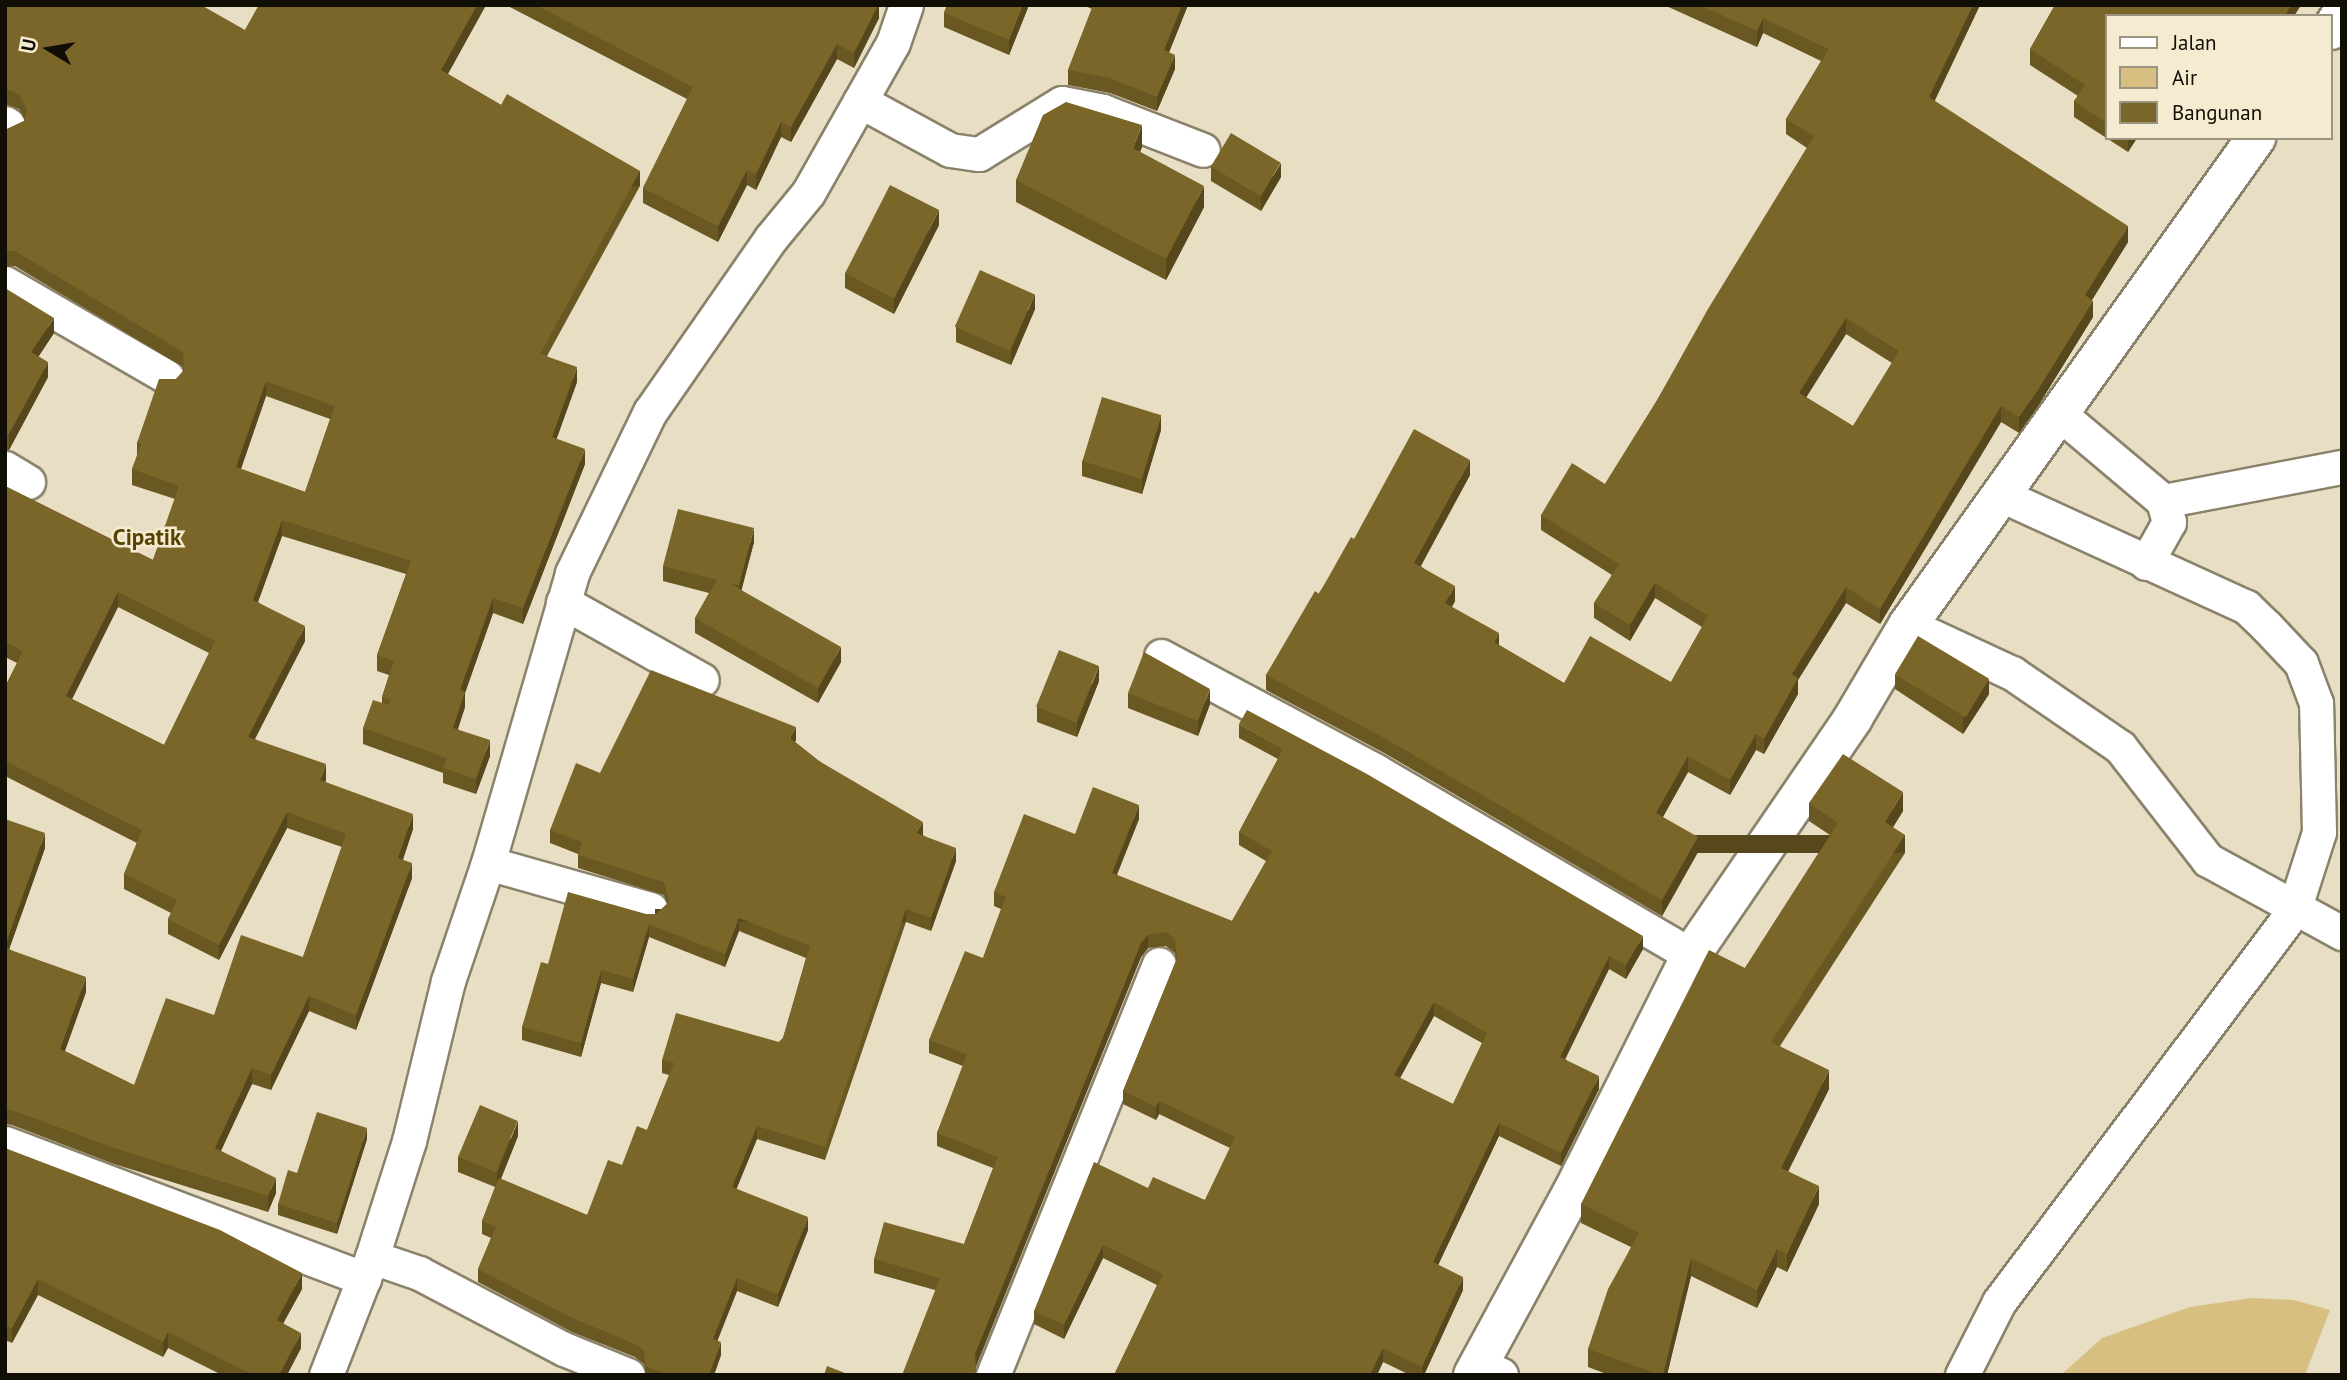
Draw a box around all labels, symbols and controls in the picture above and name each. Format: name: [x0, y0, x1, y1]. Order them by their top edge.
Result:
north arrow: [14, 14, 84, 84]
legend: [2106, 14, 2333, 140]
text: Jalan: [2172, 29, 2217, 56]
text: U: [15, 37, 41, 53]
text: Air: [2172, 64, 2197, 91]
text: Bangunan: [2172, 99, 2262, 126]
district label: Cipatik: [113, 523, 181, 551]

